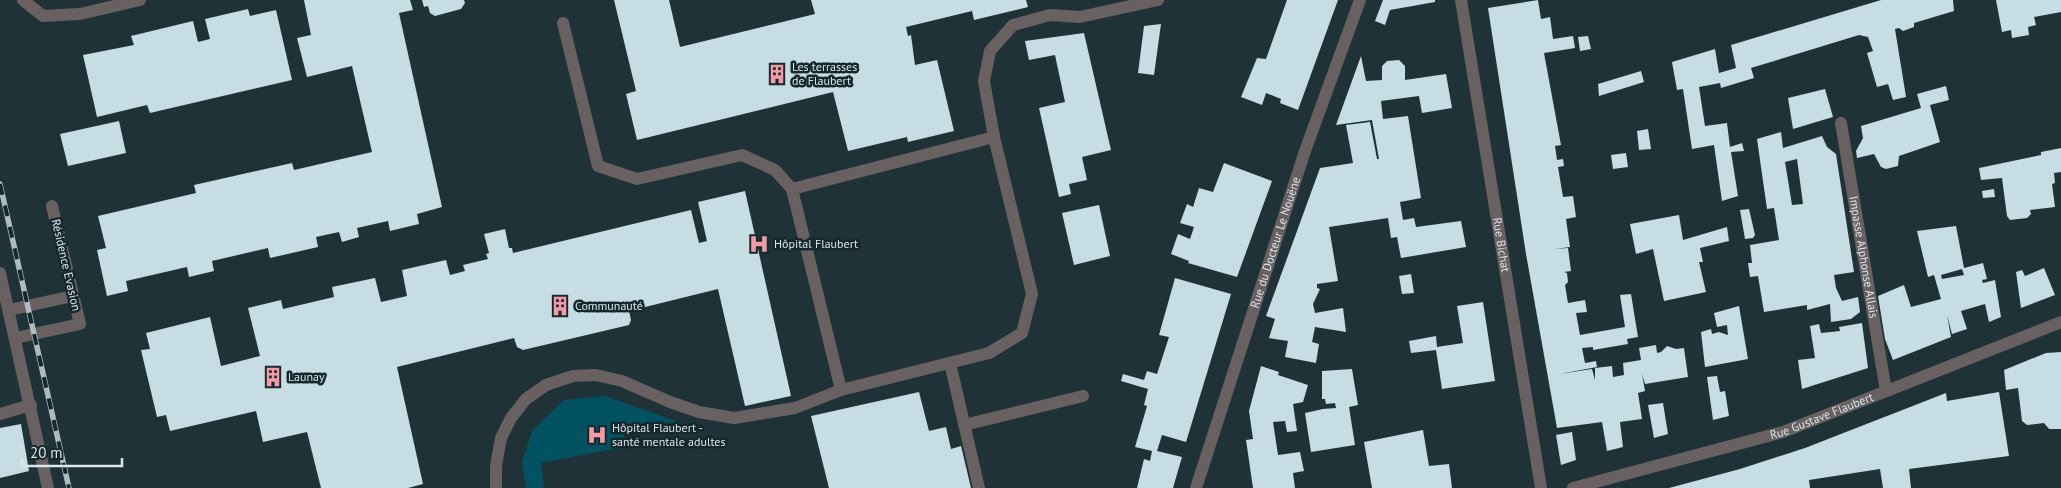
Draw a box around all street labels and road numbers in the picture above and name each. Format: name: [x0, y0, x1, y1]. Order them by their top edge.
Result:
street label: Rue du Docteur Le Nouëne: [1247, 175, 1303, 310]
street label: Impasse Alphonse Allais: [1846, 195, 1882, 319]
street label: Rue Bichat: [1490, 216, 1513, 273]
street label: Résidence Evasion: [49, 217, 84, 312]
street label: Rue Gustave Flaubert: [1768, 389, 1875, 442]

